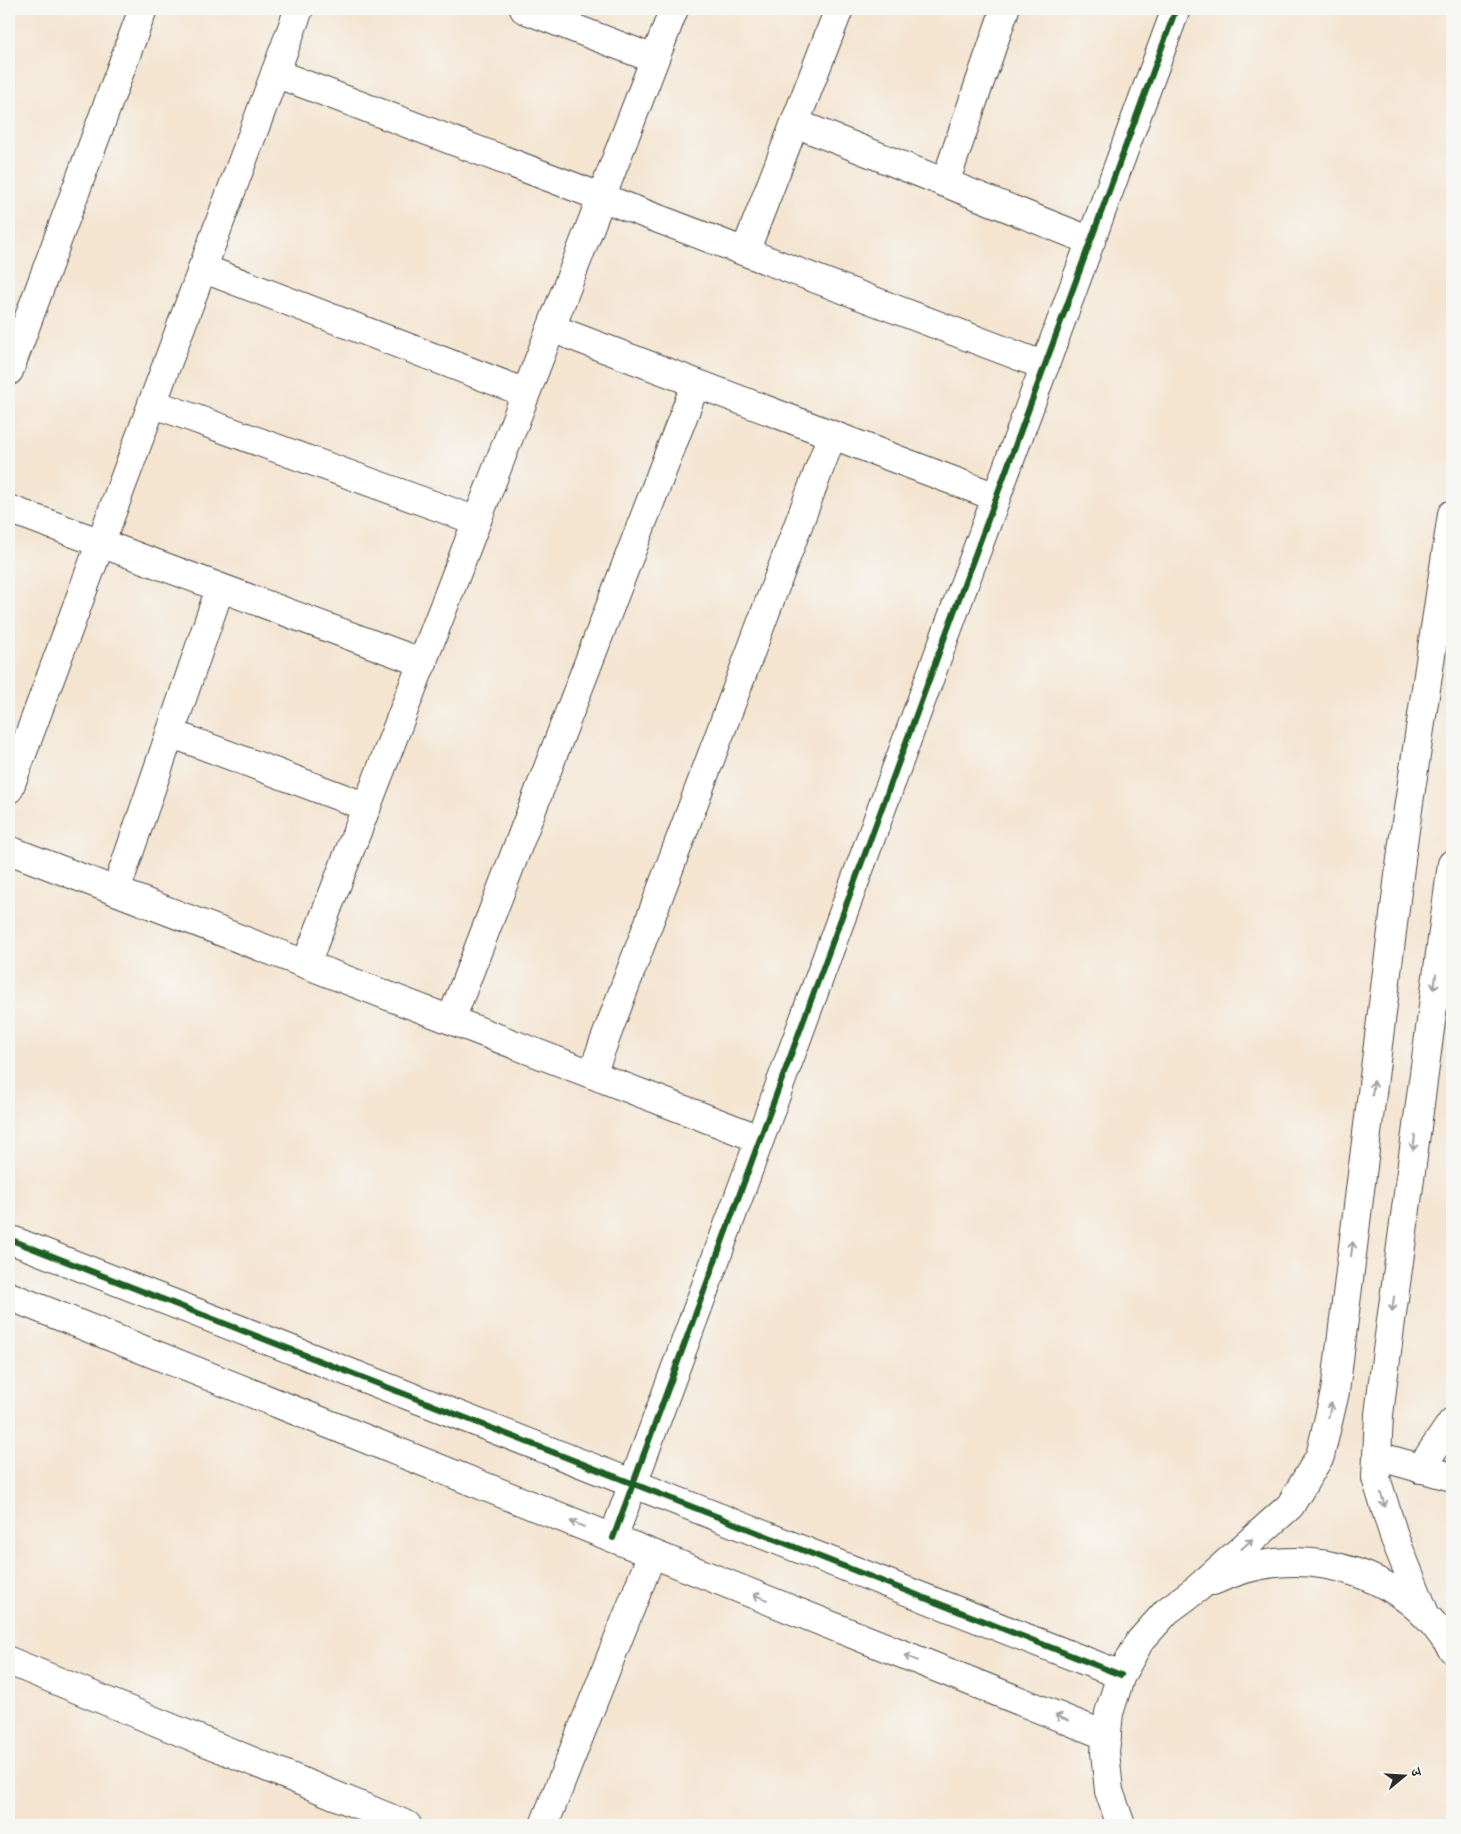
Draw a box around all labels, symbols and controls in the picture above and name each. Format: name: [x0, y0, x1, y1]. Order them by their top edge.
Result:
one-way arrow: [1430, 974, 1440, 990]
one-way arrow: [1368, 1080, 1378, 1096]
one-way arrow: [1409, 1135, 1419, 1151]
one-way arrow: [1348, 1241, 1358, 1257]
one-way arrow: [1387, 1296, 1397, 1312]
one-way arrow: [1326, 1402, 1335, 1418]
one-way arrow: [1378, 1491, 1388, 1507]
one-way arrow: [570, 1518, 585, 1528]
one-way arrow: [1241, 1538, 1254, 1550]
one-way arrow: [753, 1592, 768, 1601]
one-way arrow: [904, 1652, 919, 1662]
one-way arrow: [1055, 1713, 1070, 1722]
north arrow: [1378, 1752, 1428, 1802]
text: उ: [1407, 1766, 1423, 1779]

